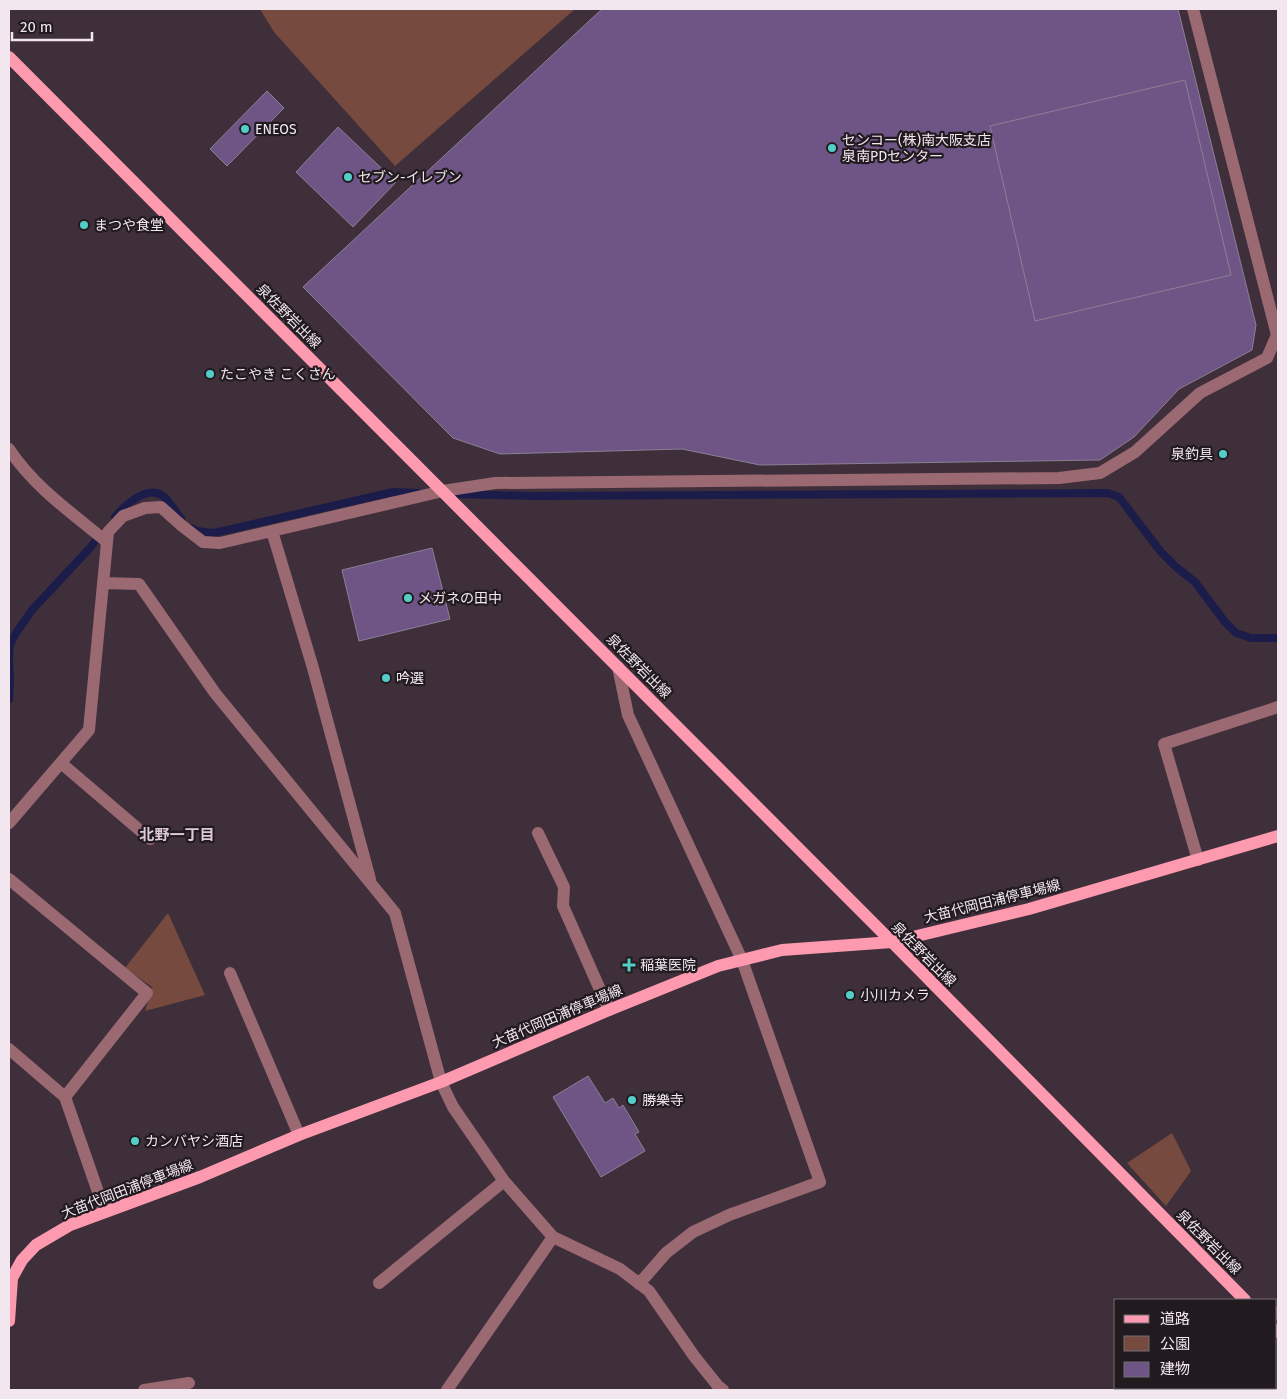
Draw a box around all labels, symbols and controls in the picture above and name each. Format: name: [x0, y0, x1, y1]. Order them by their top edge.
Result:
scale bar: [12, 10, 92, 42]
text: 20 m: [20, 18, 53, 36]
place label: ENEOS: [255, 121, 297, 138]
marker: ENEOS: [239, 123, 251, 135]
place label: センコー(株)南大阪支店 泉南PDセンター: [842, 132, 991, 165]
marker: センコー(株)南大阪支店 泉南PDセンター: [826, 142, 838, 154]
place label: セブン-イレブン: [358, 169, 462, 186]
marker: セブン-イレブン: [342, 171, 354, 183]
place label: まつや食堂: [94, 217, 164, 234]
marker: まつや食堂: [78, 219, 90, 231]
street label: 泉佐野岩出線: [253, 281, 324, 352]
place label: たこやき こくさん: [220, 366, 336, 383]
marker: たこやき こくさん: [204, 368, 216, 380]
place label: 泉釣具: [1171, 446, 1213, 463]
marker: 泉釣具: [1217, 448, 1229, 460]
place label: メガネの田中: [418, 590, 502, 607]
marker: メガネの田中: [402, 592, 414, 604]
street label: 泉佐野岩出線: [603, 631, 674, 702]
place label: 吟選: [396, 670, 424, 687]
marker: 吟選: [380, 672, 392, 684]
district label: 北野一丁目: [139, 826, 215, 844]
street label: 大苗代岡田浦停車場線: [922, 876, 1062, 927]
street label: 泉佐野岩出線: [888, 919, 959, 990]
place label: 稲葉医院: [640, 957, 696, 974]
marker: 稲葉医院: [622, 958, 636, 972]
street label: 大苗代岡田浦停車場線: [489, 981, 625, 1052]
place label: 小川カメラ: [860, 987, 930, 1004]
marker: 小川カメラ: [844, 989, 856, 1001]
place label: 勝樂寺: [642, 1092, 684, 1109]
marker: 勝樂寺: [626, 1094, 638, 1106]
place label: カンバヤシ酒店: [145, 1133, 243, 1150]
marker: カンバヤシ酒店: [129, 1135, 141, 1147]
street label: 大苗代岡田浦停車場線: [59, 1156, 196, 1222]
street label: 泉佐野岩出線: [1173, 1207, 1244, 1278]
legend: [1114, 1299, 1277, 1389]
text: 道路: [1160, 1310, 1190, 1328]
text: 公園: [1160, 1335, 1190, 1353]
text: 建物: [1160, 1360, 1190, 1378]

